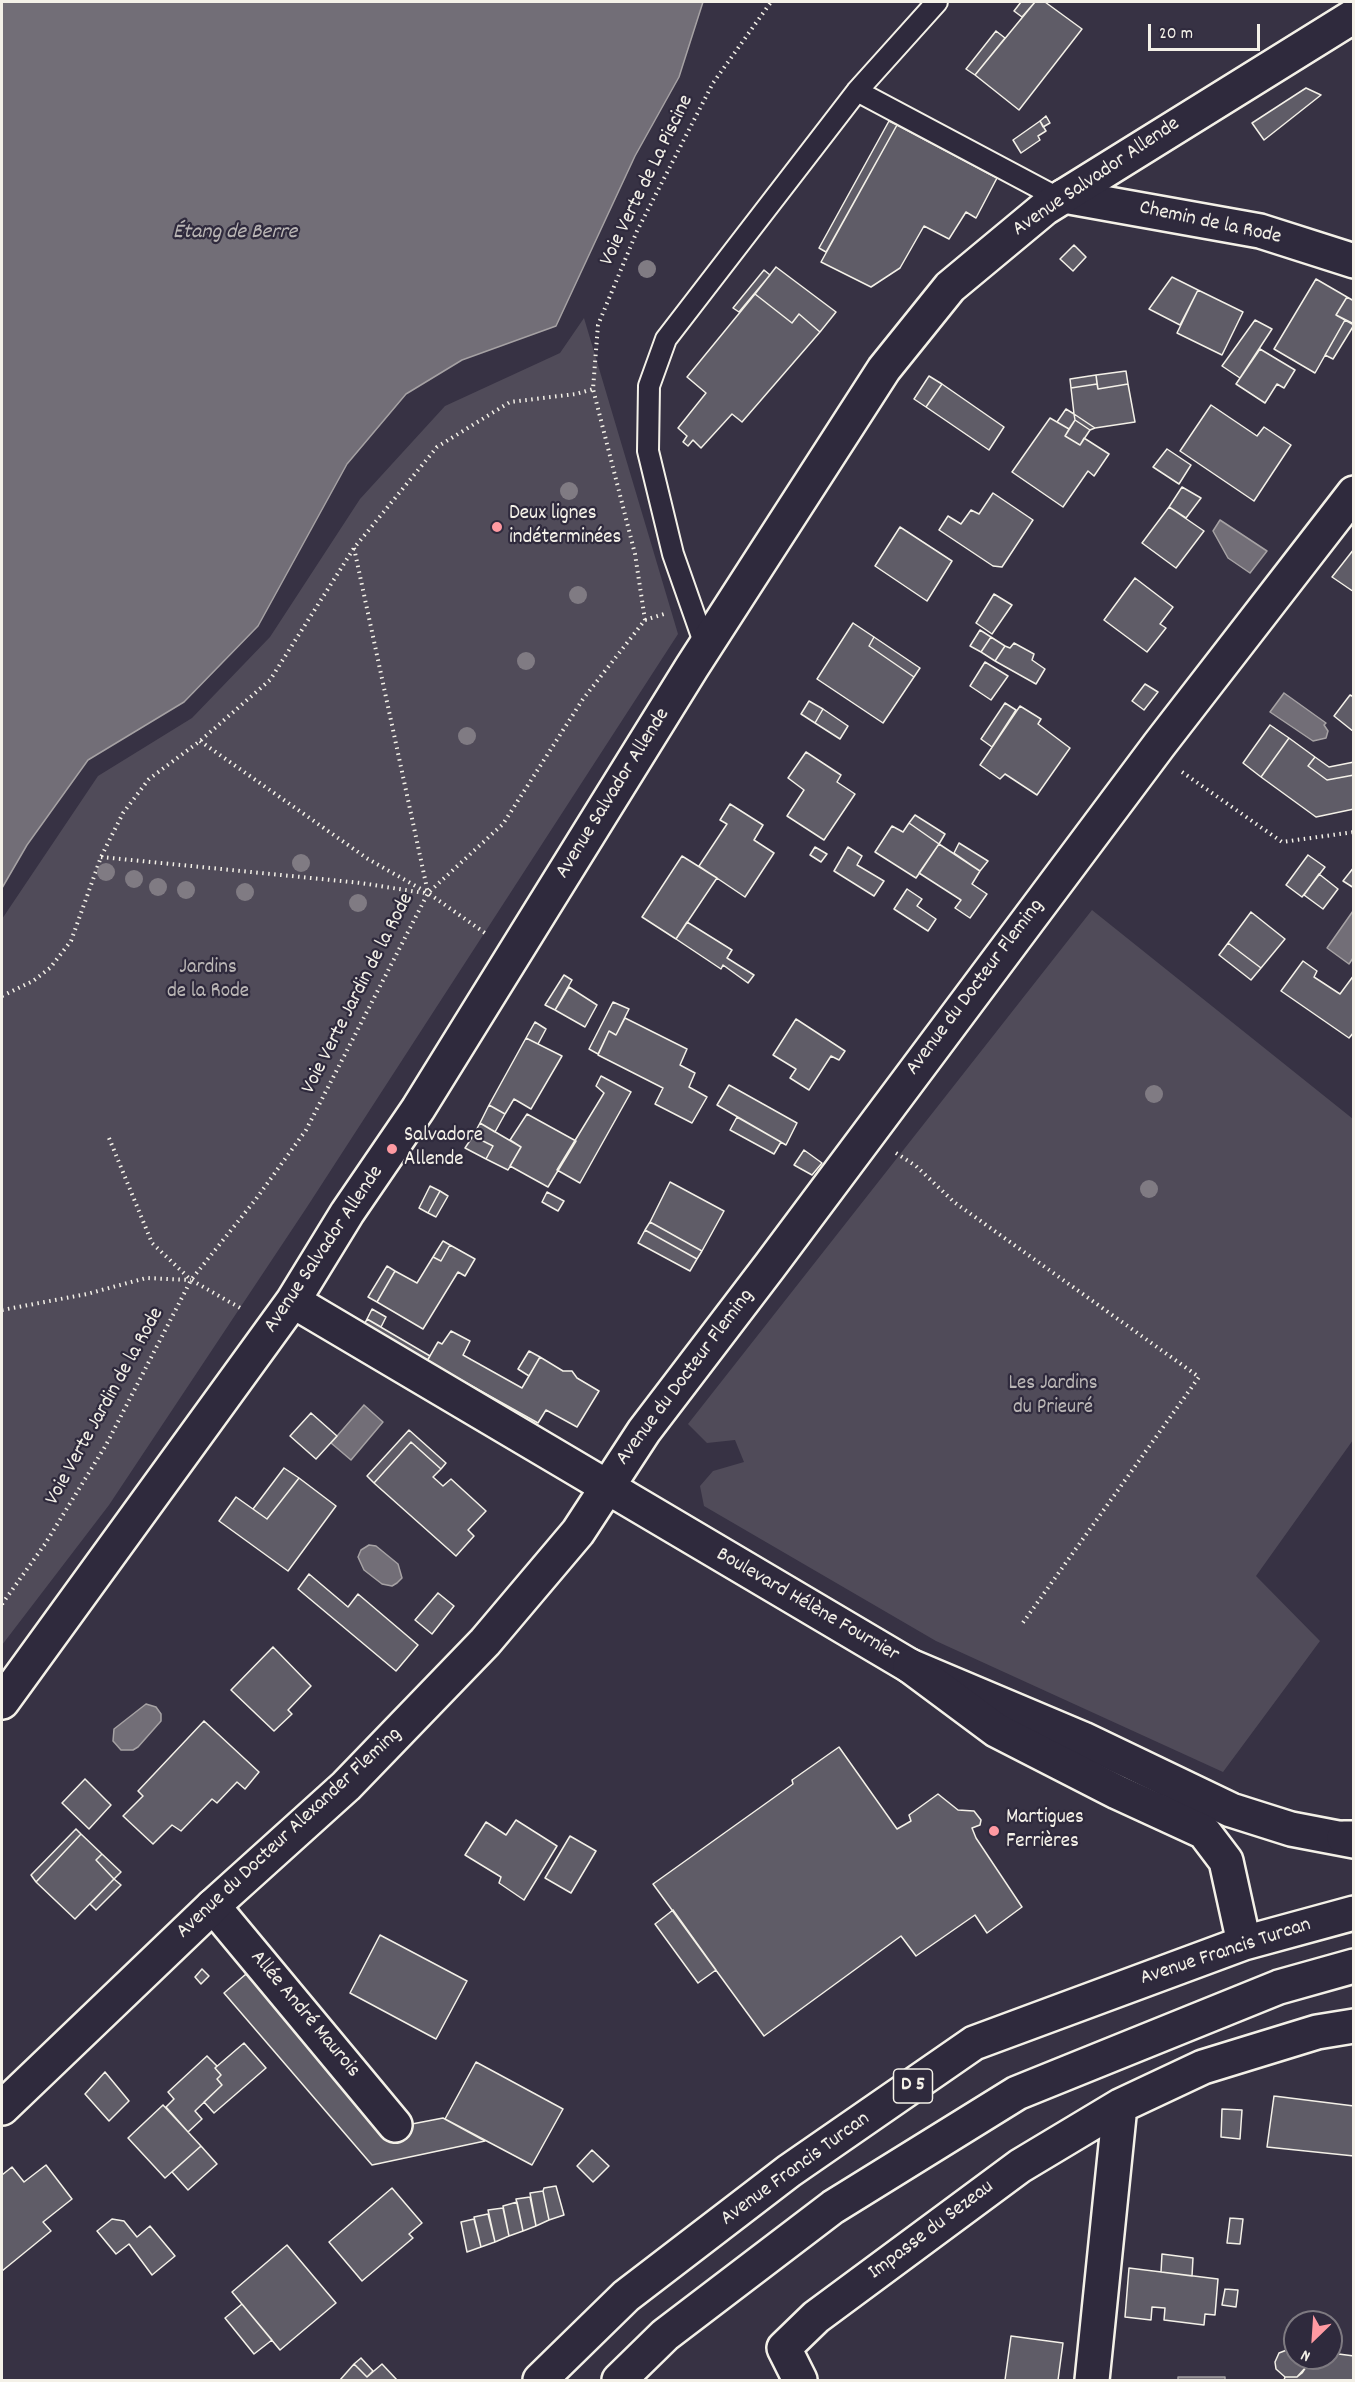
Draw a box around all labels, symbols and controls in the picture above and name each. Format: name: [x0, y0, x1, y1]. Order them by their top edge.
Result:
scale bar: [1151, 12, 1264, 50]
text: 20 m: [1159, 22, 1193, 47]
street label: Voie Verte de La Piscine: [596, 92, 700, 270]
street label: Avenue Salvador Allende: [1009, 113, 1185, 243]
street label: Chemin de la Rode: [1137, 197, 1283, 251]
water label: Étang de Berre: [173, 221, 297, 247]
place label: Deux lignes indéterminées: [509, 502, 621, 552]
marker: Deux lignes indéterminées: [490, 520, 504, 534]
street label: Avenue Salvador Allende: [551, 704, 677, 884]
street label: Voie Verte Jardin de la Rode: [297, 889, 421, 1099]
street label: Avenue du Docteur Fleming: [902, 895, 1050, 1081]
park label: Jardins de la Rode: [167, 956, 249, 1006]
place label: Salvadore Allende: [404, 1124, 483, 1174]
marker: Salvadore Allende: [385, 1142, 399, 1156]
street label: Avenue Salvador Allende: [260, 1162, 390, 1338]
street label: Avenue du Docteur Fleming: [612, 1285, 760, 1471]
street label: Voie Verte Jardin de la Rode: [41, 1304, 171, 1510]
park label: Les Jardins du Prieuré: [1009, 1372, 1097, 1422]
street label: Boulevard Hélène Fournier: [711, 1543, 903, 1669]
street label: Avenue du Docteur Alexander Fleming: [172, 1723, 408, 1945]
place label: Martigues Ferrières: [1006, 1806, 1084, 1856]
marker: Martigues Ferrières: [987, 1824, 1001, 1838]
street label: Avenue Francis Turcan: [1137, 1913, 1315, 1993]
street label: Allée André Maurois: [243, 1946, 365, 2084]
road number: D 5: [894, 2069, 932, 2103]
street label: Avenue Francis Turcan: [717, 2107, 875, 2233]
street label: Impasse du Sezeau: [864, 2176, 1000, 2286]
north arrow: [1283, 2310, 1343, 2370]
text: N: [1298, 2343, 1314, 2367]

